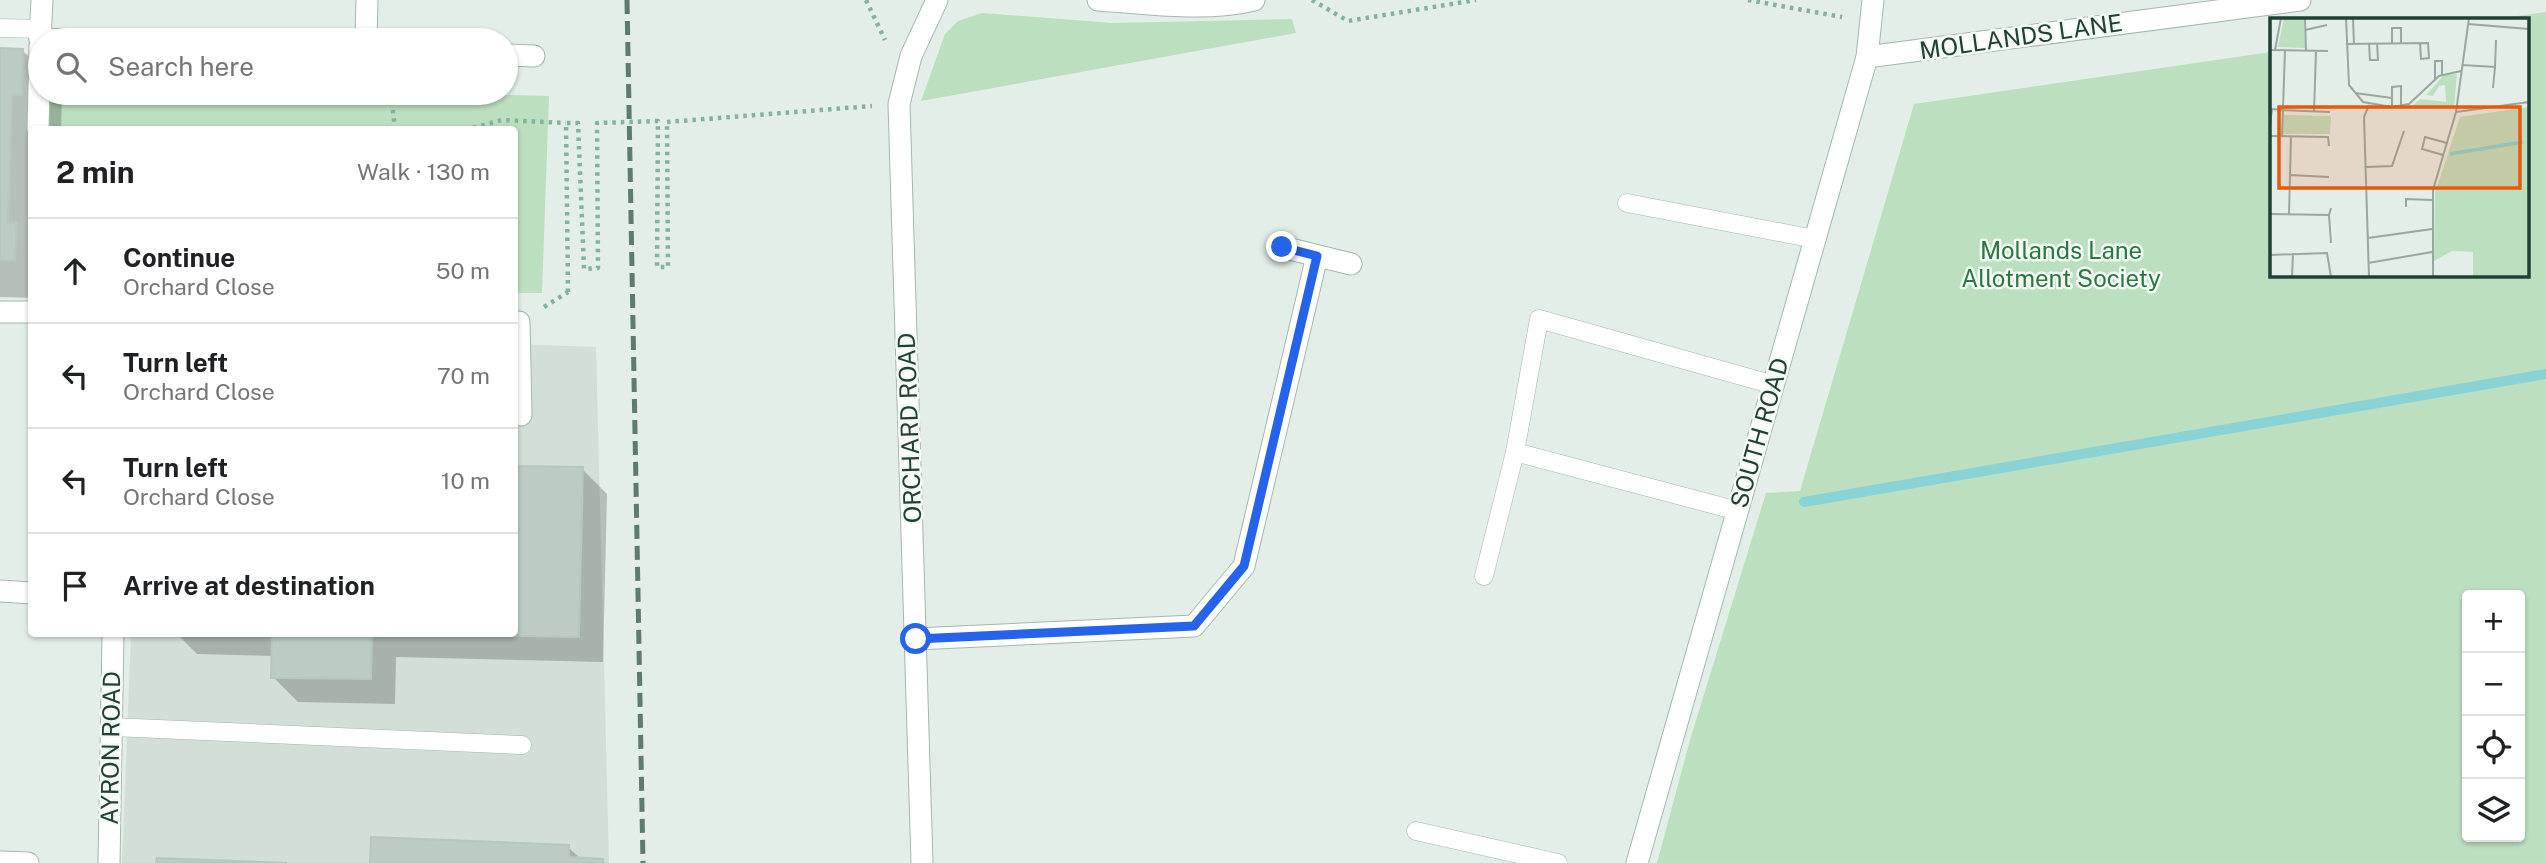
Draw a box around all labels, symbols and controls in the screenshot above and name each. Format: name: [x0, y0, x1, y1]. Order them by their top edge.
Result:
street label: MOLLANDS LANE: [1918, 8, 2124, 64]
inset map: [2270, 18, 2528, 276]
search box: [28, 28, 518, 105]
icon: search: [52, 48, 90, 86]
text: Search here: [108, 51, 254, 82]
text: 2 min: [56, 154, 135, 190]
text: Walk · 130 m: [357, 158, 490, 185]
route end: [1266, 231, 1297, 262]
park label: Mollands Lane Allotment Society: [1961, 236, 2161, 292]
text: Continue: [123, 242, 235, 273]
icon: ahead: [56, 252, 94, 290]
text: 50 m: [436, 257, 490, 284]
text: Orchard Close: [123, 273, 275, 300]
street label: ORCHARD ROAD: [892, 332, 926, 524]
text: Turn left: [123, 347, 228, 378]
street label: SOUTH ROAD: [1724, 354, 1794, 511]
icon: left: [56, 357, 94, 395]
text: 70 m: [437, 362, 490, 389]
text: Orchard Close: [123, 378, 275, 405]
text: Turn left: [123, 452, 228, 483]
icon: left: [56, 462, 94, 500]
text: 10 m: [441, 467, 490, 494]
text: Orchard Close: [123, 483, 275, 510]
icon: arrive: [56, 567, 94, 605]
text: Arrive at destination: [123, 570, 375, 601]
map controls: [2462, 590, 2525, 842]
button: +: [2462, 590, 2525, 653]
route start: [900, 623, 931, 654]
button: −: [2462, 653, 2525, 716]
street label: AYRON ROAD: [95, 671, 125, 825]
button: locate: [2462, 716, 2525, 779]
button: layers: [2462, 779, 2525, 842]

